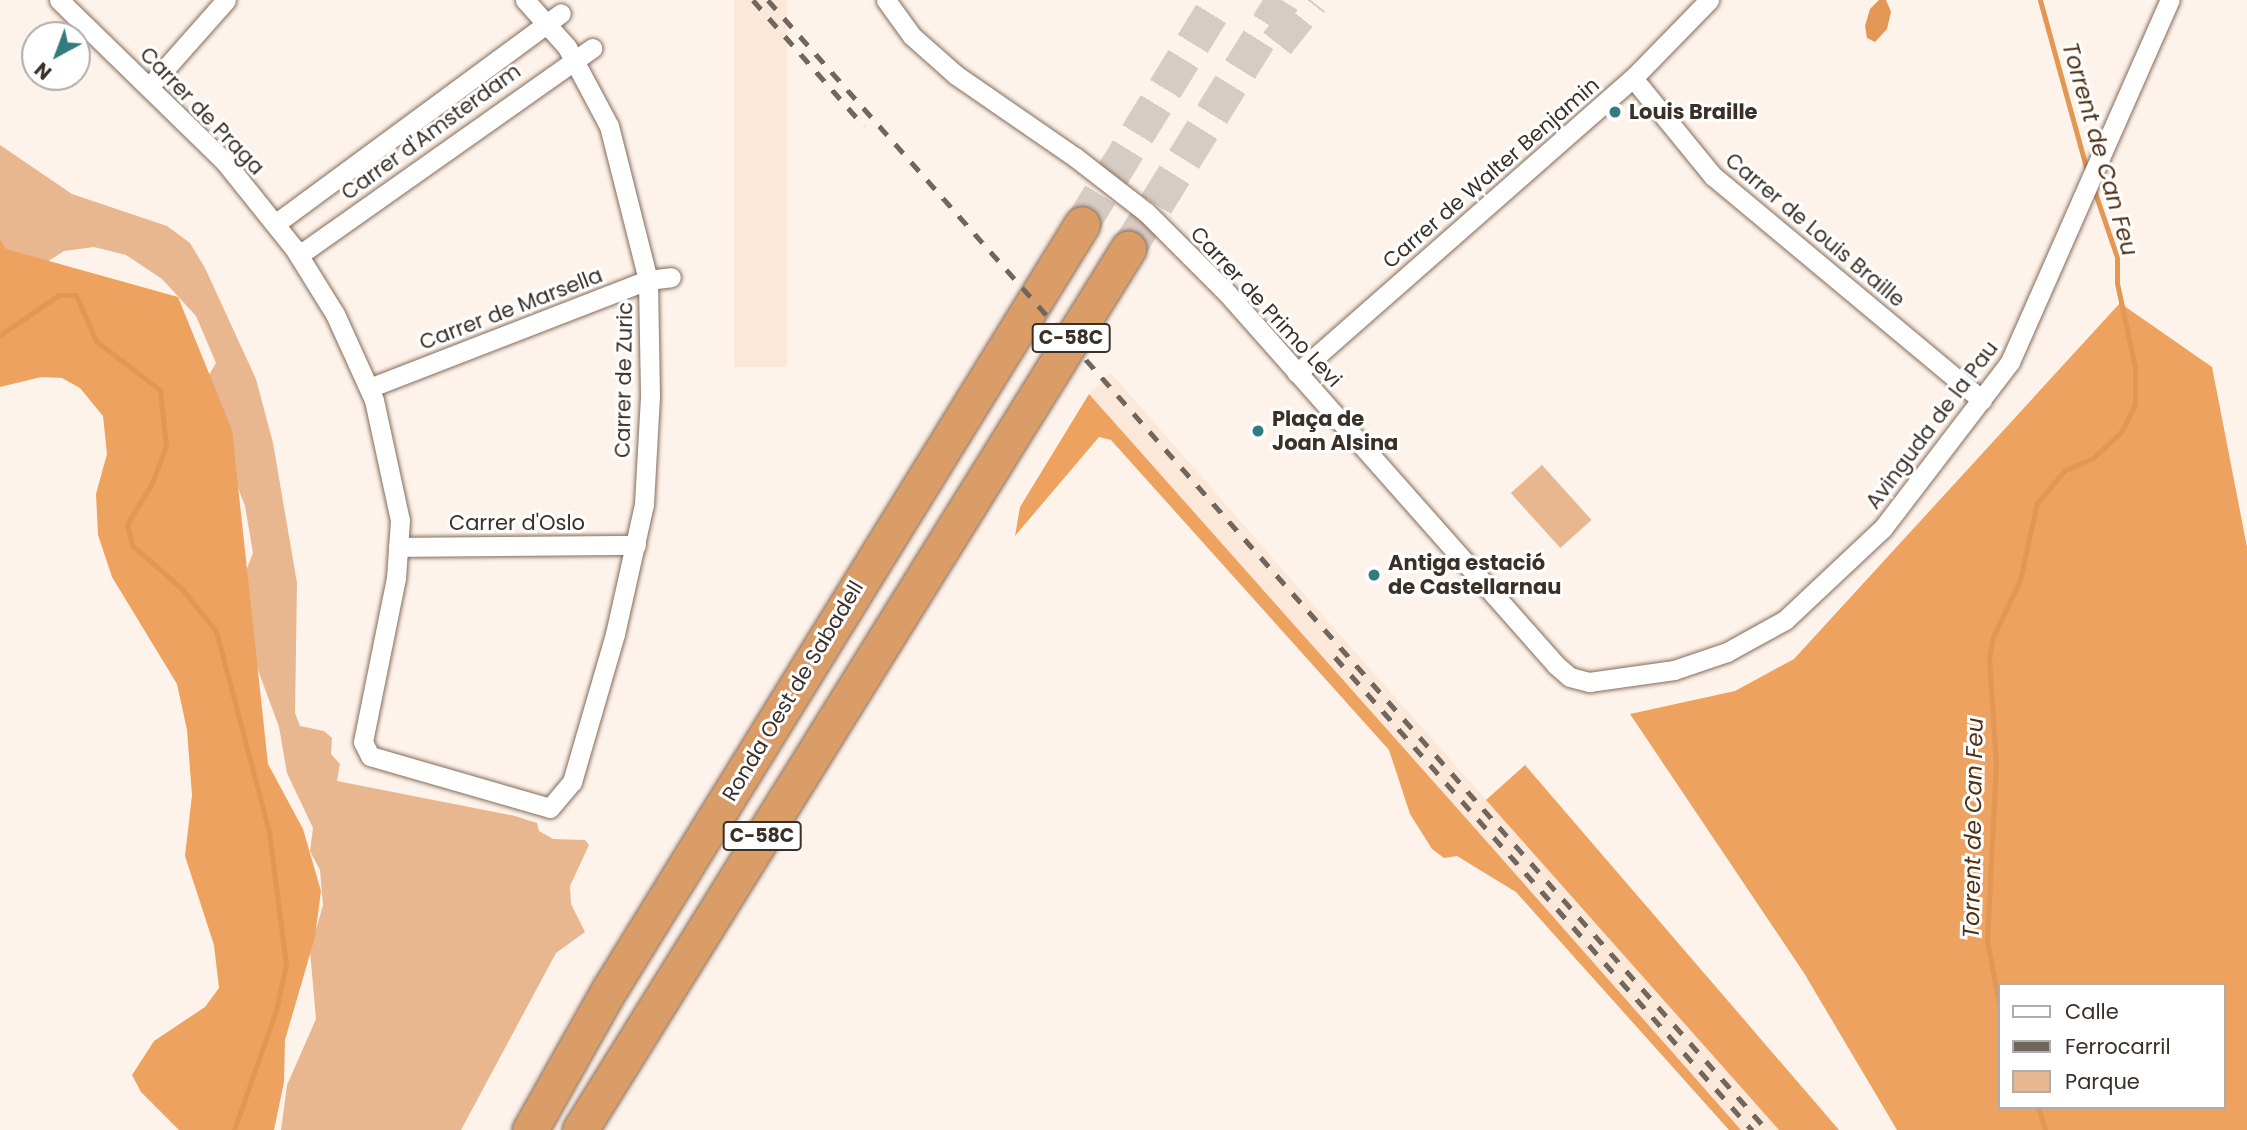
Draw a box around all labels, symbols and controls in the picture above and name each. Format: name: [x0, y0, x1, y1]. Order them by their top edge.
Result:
north arrow: [21, 21, 91, 91]
water label: Torrent de Can Feu: [2056, 39, 2144, 259]
street label: Carrer de Praga: [135, 42, 269, 180]
text: N: [29, 56, 57, 86]
street label: Carrer d'Amsterdam: [336, 59, 526, 205]
street label: Carrer de Walter Benjamin: [1378, 72, 1604, 274]
place label: Louis Braille: [1629, 99, 1758, 125]
marker: Louis Braille: [1607, 104, 1623, 120]
street label: Carrer de Louis Braille: [1720, 148, 1910, 312]
street label: Carrer de Primo Levi: [1185, 222, 1347, 392]
street label: Carrer de Marsella: [416, 262, 606, 356]
street label: Carrer de Zuric: [610, 302, 638, 458]
road number: C-58C: [1031, 322, 1111, 354]
street label: Avinguda de la Pau: [1861, 336, 2003, 514]
place label: Plaça de Joan Alsina: [1272, 406, 1398, 456]
marker: Plaça de Joan Alsina: [1250, 423, 1266, 439]
street label: Carrer d'Oslo: [449, 510, 585, 536]
place label: Antiga estació de Castellarnau: [1388, 550, 1561, 600]
marker: Antiga estació de Castellarnau: [1366, 567, 1382, 583]
street label: Ronda Oest de Sabadell: [717, 576, 869, 806]
water label: Torrent de Can Feu: [1957, 717, 1989, 939]
road number: C-58C: [722, 820, 802, 852]
legend: [1998, 983, 2226, 1109]
text: Calle: [2065, 997, 2119, 1026]
text: Ferrocarril: [2065, 1032, 2171, 1061]
text: Parque: [2065, 1067, 2140, 1096]

